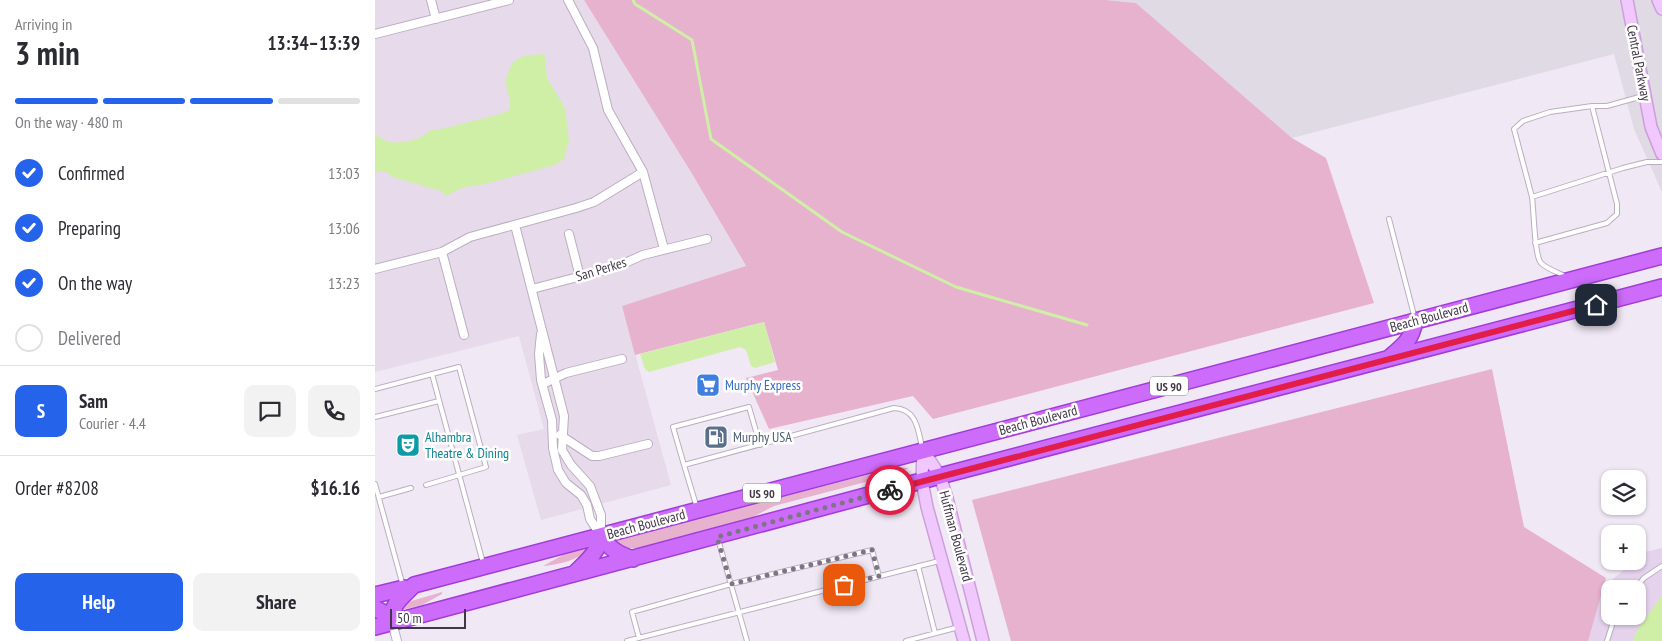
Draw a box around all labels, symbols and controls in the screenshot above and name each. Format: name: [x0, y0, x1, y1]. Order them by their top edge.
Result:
text: Arriving in: [15, 14, 72, 34]
street label: Central Parkway: [1623, 23, 1655, 103]
text: 13:34–13:39: [267, 31, 360, 55]
text: 3 min: [15, 32, 80, 74]
text: On the way · 480 m: [15, 112, 123, 132]
icon: check: [15, 159, 43, 187]
text: Confirmed: [58, 161, 125, 185]
text: 13:03: [328, 163, 360, 183]
icon: check: [15, 214, 43, 242]
text: Preparing: [58, 216, 121, 240]
text: 13:06: [328, 218, 360, 238]
street label: San Perkes: [573, 253, 629, 285]
icon: check: [15, 269, 43, 297]
text: On the way: [58, 271, 132, 295]
text: 13:23: [328, 273, 360, 293]
pin: [1575, 284, 1617, 326]
icon: home: [1582, 291, 1610, 319]
street label: Beach Boulevard: [1388, 298, 1470, 336]
text: Delivered: [58, 326, 121, 350]
supermarket icon: Murphy Express: [695, 372, 721, 398]
place label: Murphy Express: [725, 376, 801, 394]
road number: US 90: [1150, 376, 1188, 396]
button: chat: [244, 385, 296, 437]
button: phone: [308, 385, 360, 437]
text: Sam: [79, 389, 108, 413]
text: S: [37, 399, 45, 423]
street label: Beach Boulevard: [997, 401, 1079, 439]
text: Courier · 4.4: [79, 413, 146, 433]
fuel station icon: Murphy USA: [703, 424, 729, 450]
place label: Alhambra Theatre & Dining: [425, 428, 509, 462]
place label: Murphy USA: [733, 428, 792, 446]
theatre icon: Alhambra Theatre & Dining: [395, 432, 421, 458]
courier: [865, 465, 915, 515]
map controls: [1601, 470, 1646, 625]
button: layers: [1601, 470, 1646, 515]
text: Order #8208: [15, 476, 99, 500]
text: $16.16: [311, 476, 360, 500]
icon: bike: [876, 476, 904, 504]
road number: US 90: [743, 483, 781, 502]
street label: Huffman Boulevard: [935, 489, 977, 583]
street label: Beach Boulevard: [605, 505, 687, 543]
button: +: [1601, 525, 1646, 570]
pin: [823, 564, 865, 606]
icon: bag: [830, 571, 858, 599]
button: Help: [15, 573, 183, 631]
button: Share: [193, 573, 360, 631]
button: −: [1601, 580, 1646, 625]
scale bar: [390, 606, 466, 629]
text: 50 m: [397, 609, 422, 627]

